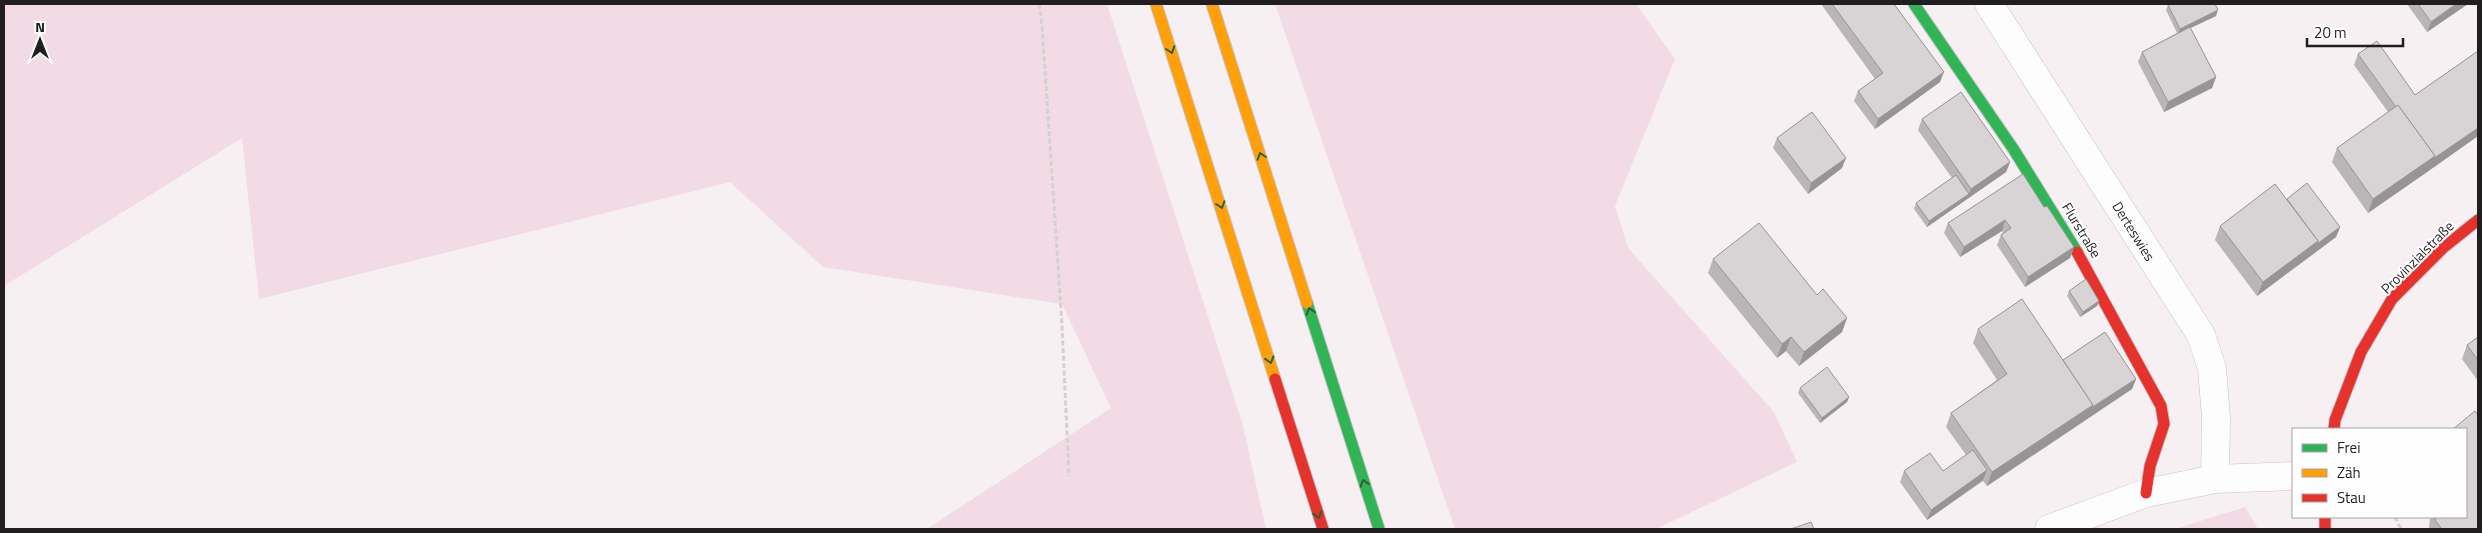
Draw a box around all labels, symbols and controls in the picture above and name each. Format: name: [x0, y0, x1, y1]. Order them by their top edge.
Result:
north arrow: [15, 15, 65, 65]
scale bar: [2307, 15, 2403, 47]
text: N: [35, 16, 45, 37]
text: 20 m: [2314, 21, 2347, 44]
one-way arrow: [1165, 45, 1175, 54]
one-way arrow: [1257, 153, 1267, 161]
street label: Derteswies: [2107, 197, 2161, 265]
street label: Flurstraße: [2057, 198, 2107, 262]
one-way arrow: [1215, 200, 1225, 208]
street label: Provinzialstraße: [2376, 216, 2458, 298]
one-way arrow: [1306, 307, 1316, 316]
one-way arrow: [1264, 355, 1274, 363]
legend: [2292, 428, 2467, 518]
text: Frei: [2337, 436, 2360, 459]
text: Zäh: [2337, 461, 2361, 484]
one-way arrow: [1360, 479, 1370, 487]
text: Stau: [2337, 486, 2366, 509]
one-way arrow: [1313, 510, 1323, 518]

